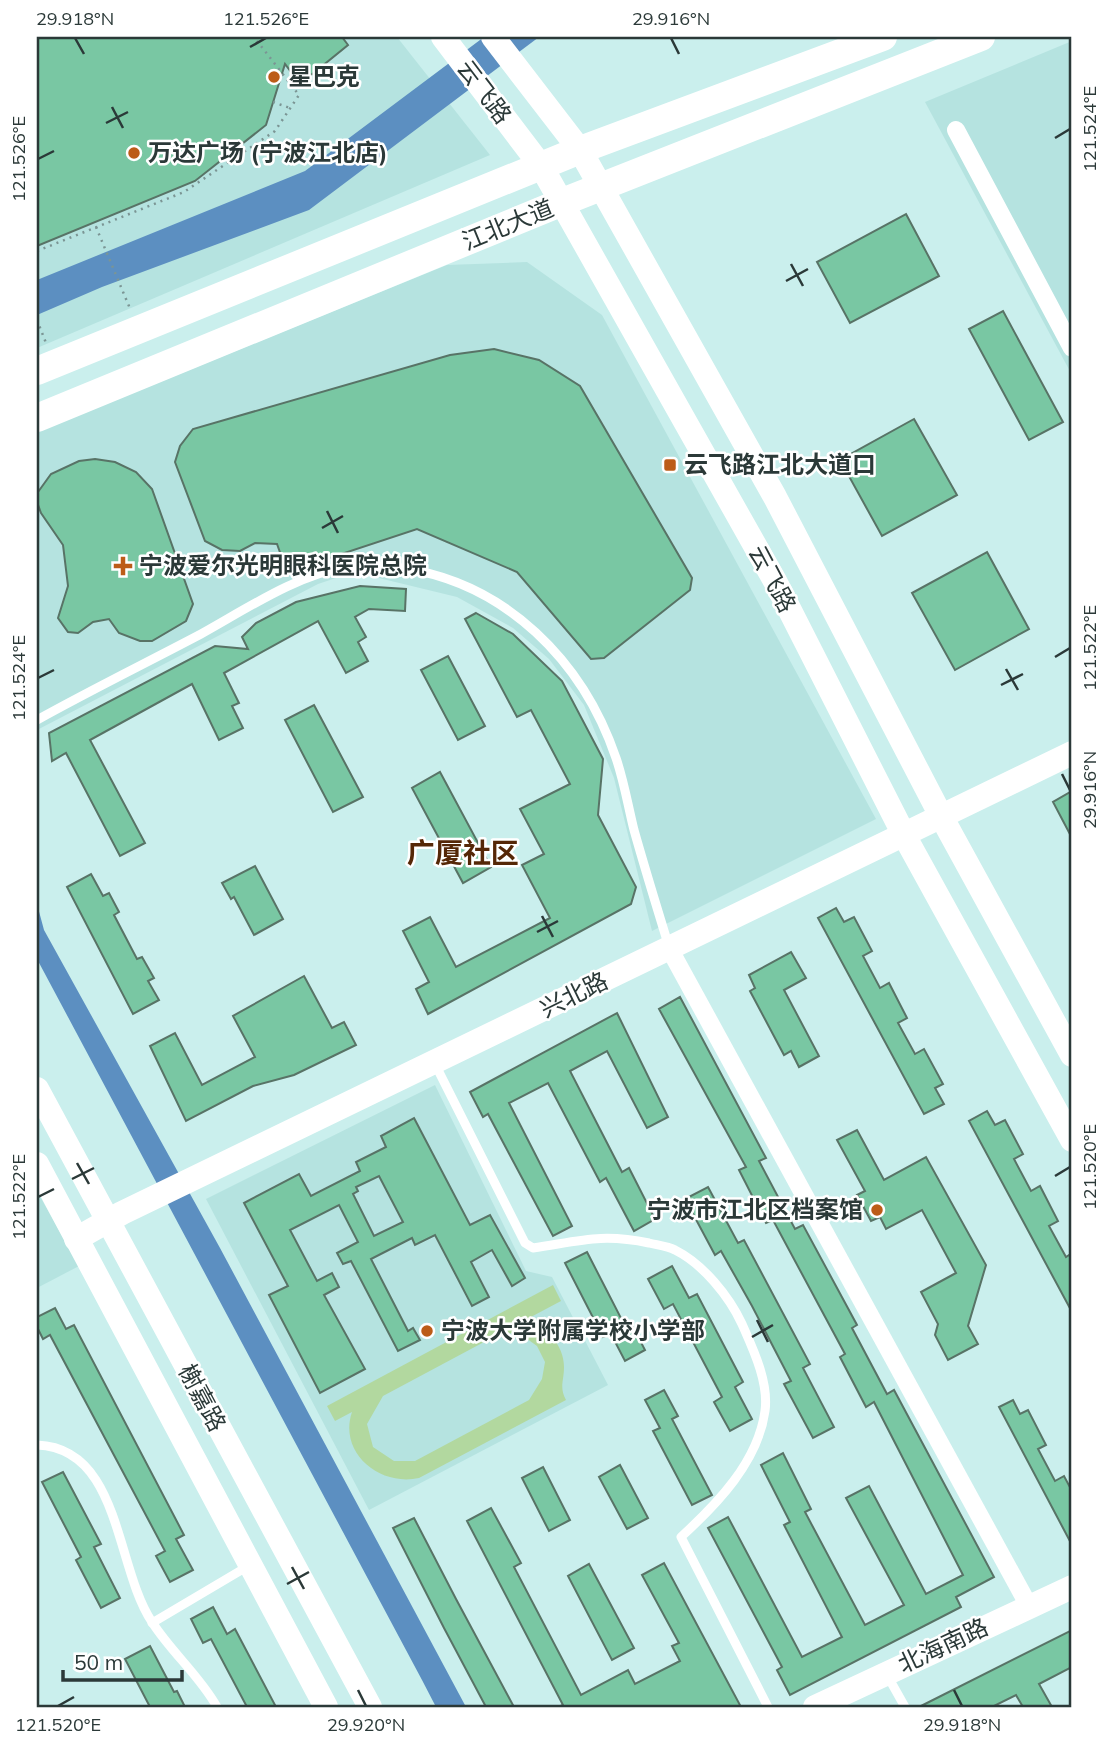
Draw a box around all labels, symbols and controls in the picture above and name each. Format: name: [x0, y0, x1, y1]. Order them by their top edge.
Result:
text: 29.918°N: [36, 7, 114, 30]
text: 121.526°E: [223, 7, 309, 30]
text: 29.916°N: [632, 7, 710, 30]
street label: 云飞路: [451, 54, 518, 129]
place label: 星巴克: [288, 61, 360, 91]
marker: 星巴克: [266, 69, 282, 85]
text: 121.524°E: [1078, 86, 1101, 172]
text: 121.526°E: [7, 116, 30, 202]
place label: 万达广场 (宁波江北店): [148, 137, 388, 167]
marker: 万达广场 (宁波江北店): [126, 145, 142, 161]
street label: 江北大道: [458, 192, 558, 256]
place label: 云飞路江北大道口: [684, 449, 876, 479]
marker: 云飞路江北大道口: [662, 457, 678, 473]
street label: 云飞路: [743, 540, 803, 617]
place label: 宁波爱尔光明眼科医院总院: [139, 550, 427, 580]
marker: 宁波爱尔光明眼科医院总院: [113, 556, 133, 576]
text: 121.522°E: [1078, 605, 1101, 691]
text: 121.524°E: [7, 635, 30, 721]
text: 29.916°N: [1078, 751, 1101, 829]
district label: 广厦社区: [407, 835, 519, 870]
street label: 兴北路: [535, 965, 612, 1023]
text: 121.520°E: [1078, 1124, 1101, 1210]
text: 121.522°E: [7, 1154, 30, 1240]
place label: 宁波市江北区档案馆: [647, 1194, 863, 1224]
marker: 宁波市江北区档案馆: [869, 1202, 885, 1218]
place label: 宁波大学附属学校小学部: [441, 1315, 705, 1345]
marker: 宁波大学附属学校小学部: [419, 1323, 435, 1339]
street label: 榭嘉路: [173, 1359, 233, 1436]
street label: 北海南路: [893, 1611, 992, 1679]
scale bar: [63, 1639, 182, 1683]
text: 50 m: [74, 1649, 123, 1675]
text: 121.520°E: [15, 1713, 101, 1736]
text: 29.920°N: [327, 1713, 405, 1736]
text: 29.918°N: [923, 1713, 1001, 1736]

